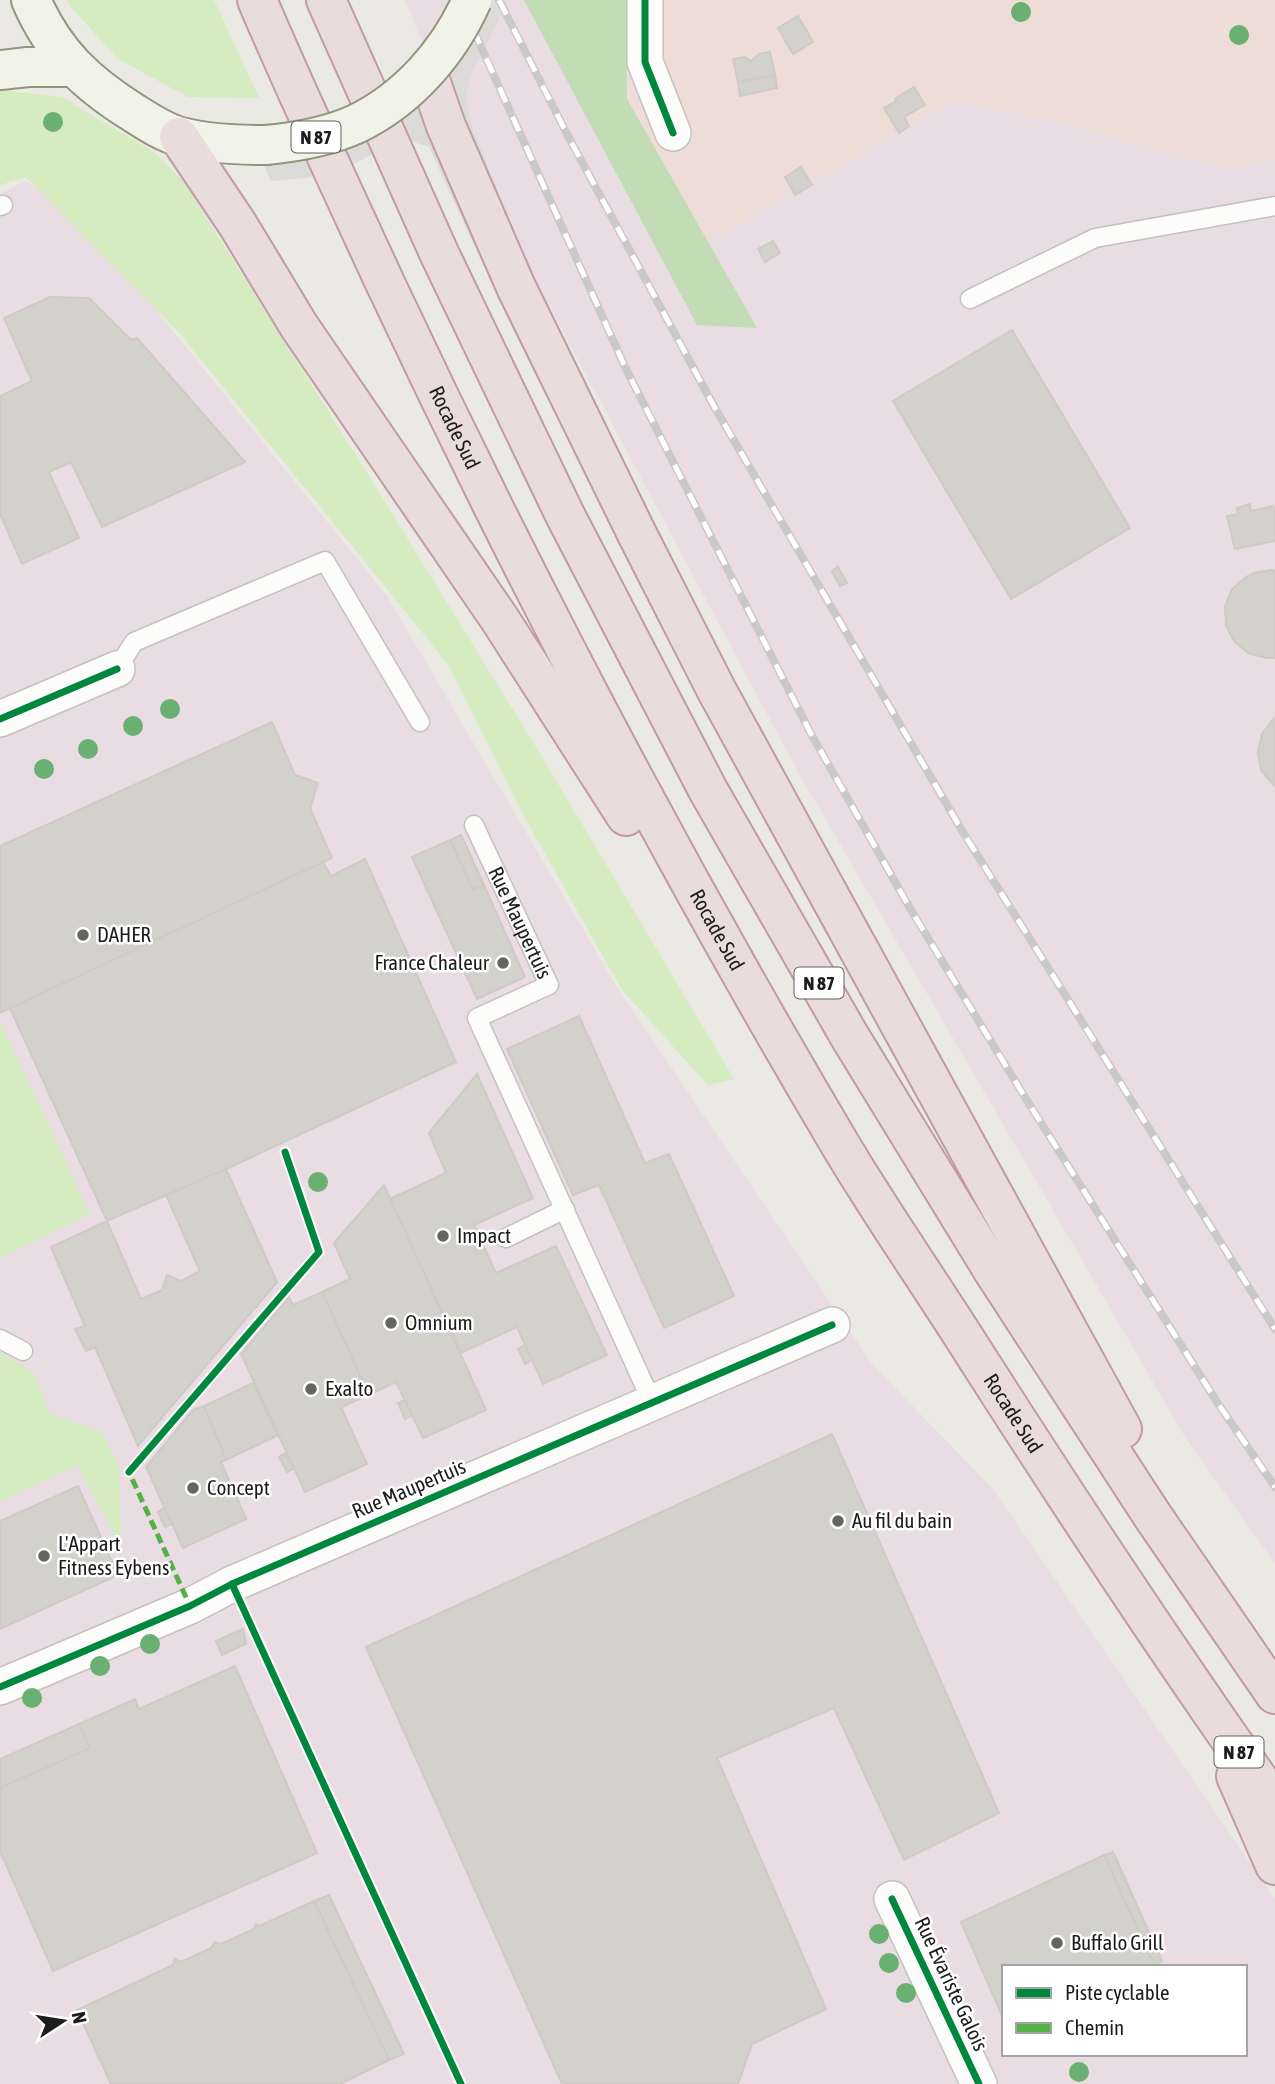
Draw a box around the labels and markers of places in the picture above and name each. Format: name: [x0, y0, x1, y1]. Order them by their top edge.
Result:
place label: DAHER: [97, 922, 151, 946]
marker: DAHER: [75, 927, 91, 943]
place label: France Chaleur: [374, 950, 490, 974]
marker: France Chaleur: [495, 955, 511, 971]
place label: Impact: [457, 1223, 511, 1247]
marker: Impact: [435, 1228, 451, 1244]
place label: Omnium: [405, 1310, 473, 1334]
marker: Omnium: [383, 1315, 399, 1331]
place label: Exalto: [325, 1376, 373, 1400]
marker: Exalto: [303, 1381, 319, 1397]
place label: Concept: [207, 1475, 270, 1499]
marker: Concept: [185, 1480, 201, 1496]
place label: Au fil du bain: [852, 1508, 952, 1532]
marker: Au fil du bain: [830, 1513, 846, 1529]
place label: L'Appart Fitness Eybens: [58, 1531, 169, 1579]
marker: L'Appart Fitness Eybens: [36, 1548, 52, 1564]
place label: Buffalo Grill: [1071, 1930, 1164, 1954]
marker: Buffalo Grill: [1049, 1935, 1065, 1951]

